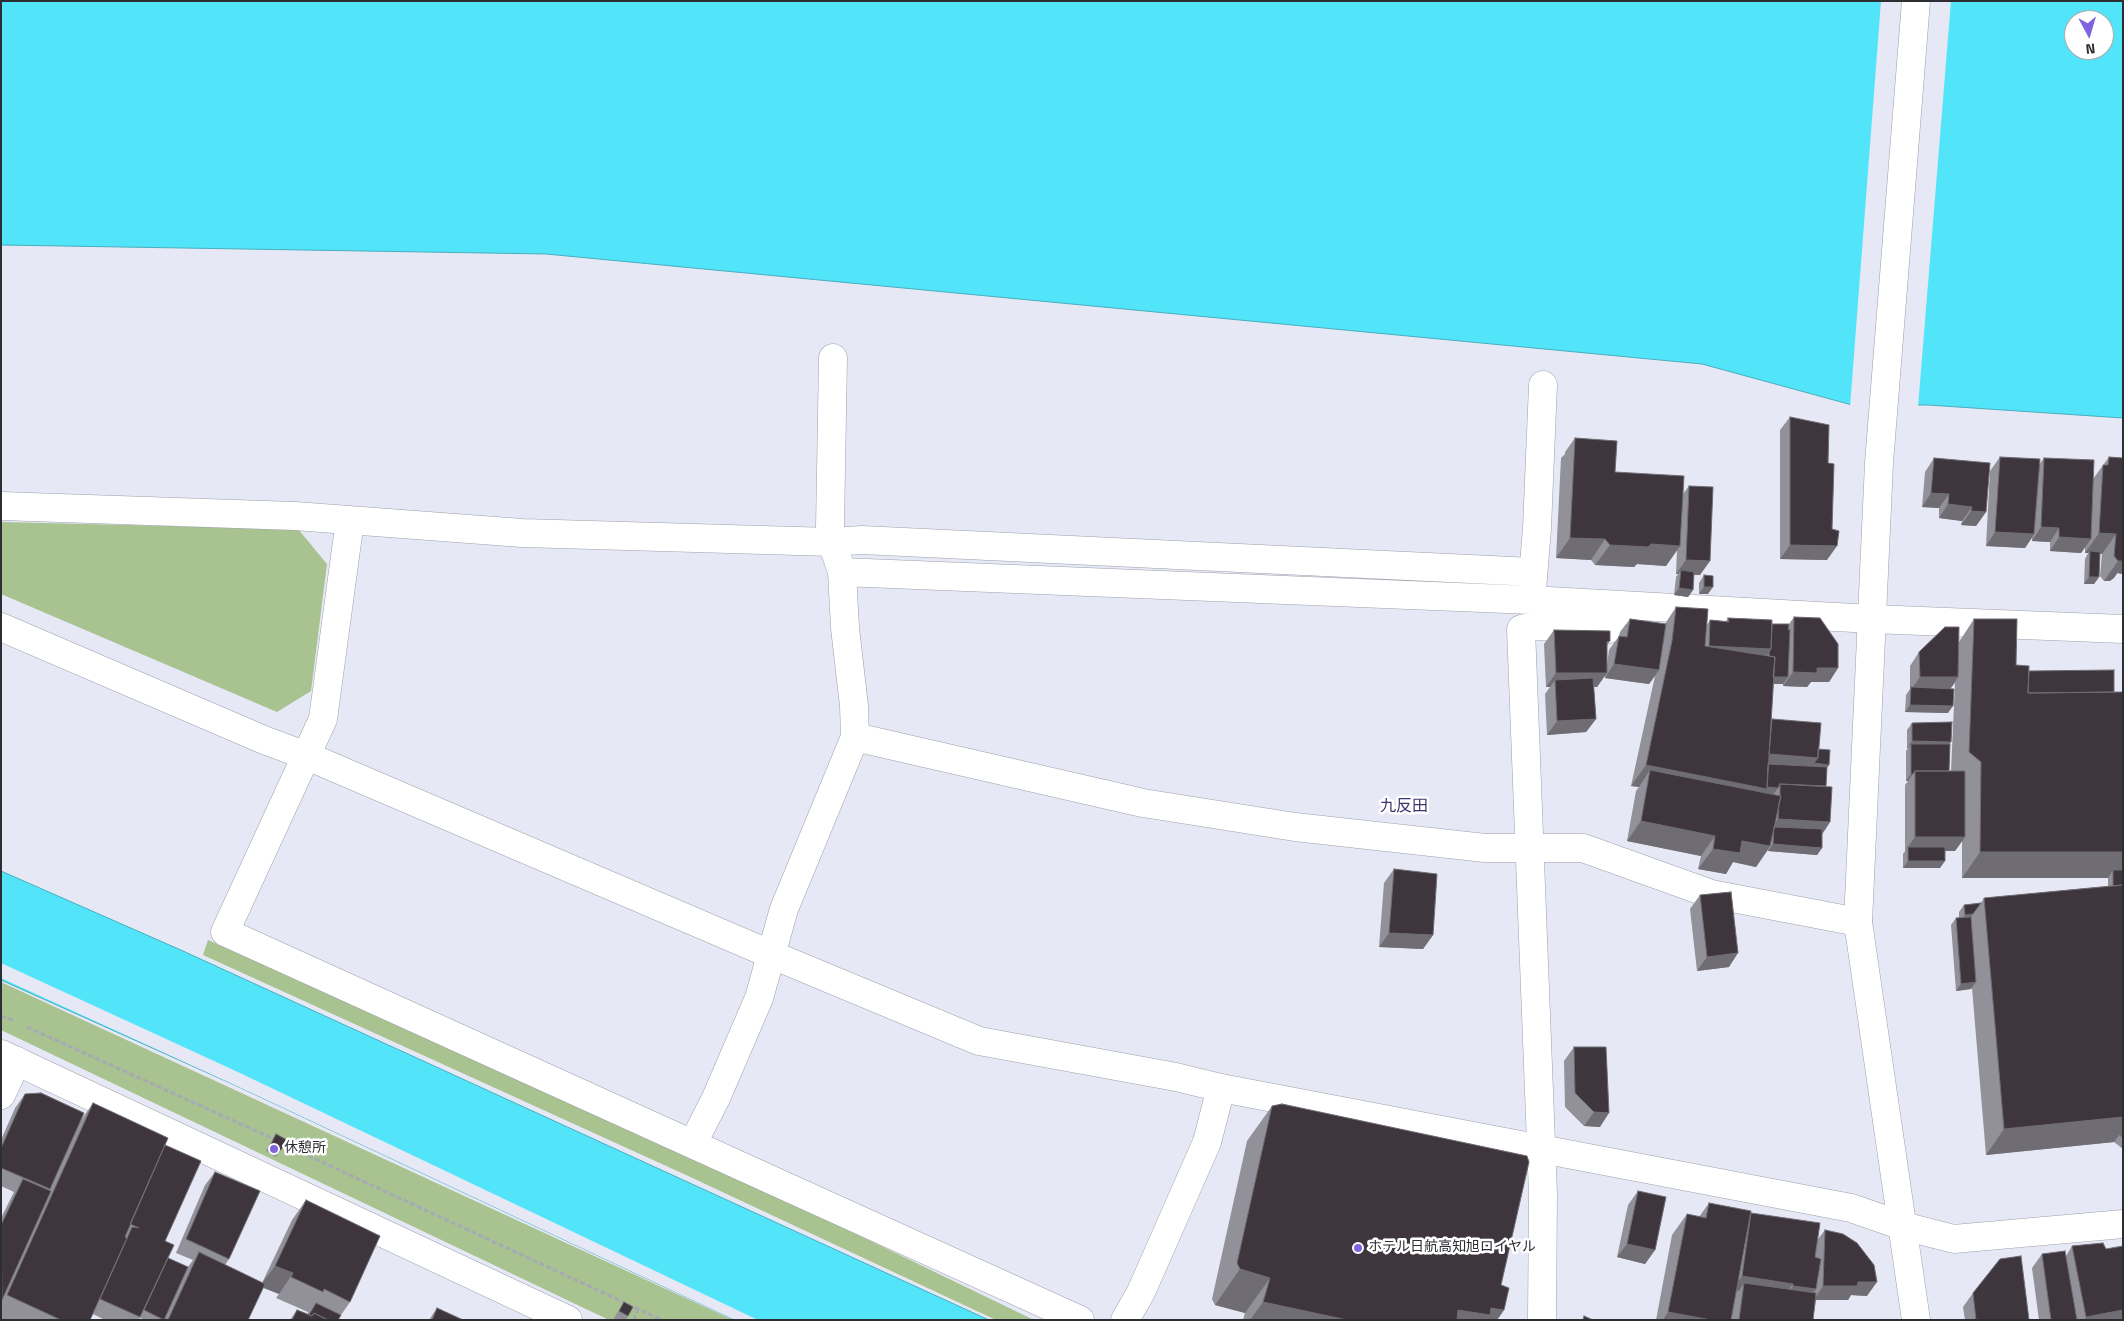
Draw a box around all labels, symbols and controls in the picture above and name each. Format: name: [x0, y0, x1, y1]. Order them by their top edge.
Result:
north arrow: [2064, 10, 2114, 60]
text: N: [2085, 38, 2096, 60]
district label: 九反田: [1380, 797, 1428, 817]
place label: 休憩所: [284, 1141, 326, 1157]
marker: 休憩所: [268, 1143, 280, 1155]
place label: ホテル日航高知旭ロイヤル: [1368, 1240, 1536, 1256]
marker: ホテル日航高知旭ロイヤル: [1352, 1242, 1364, 1254]

